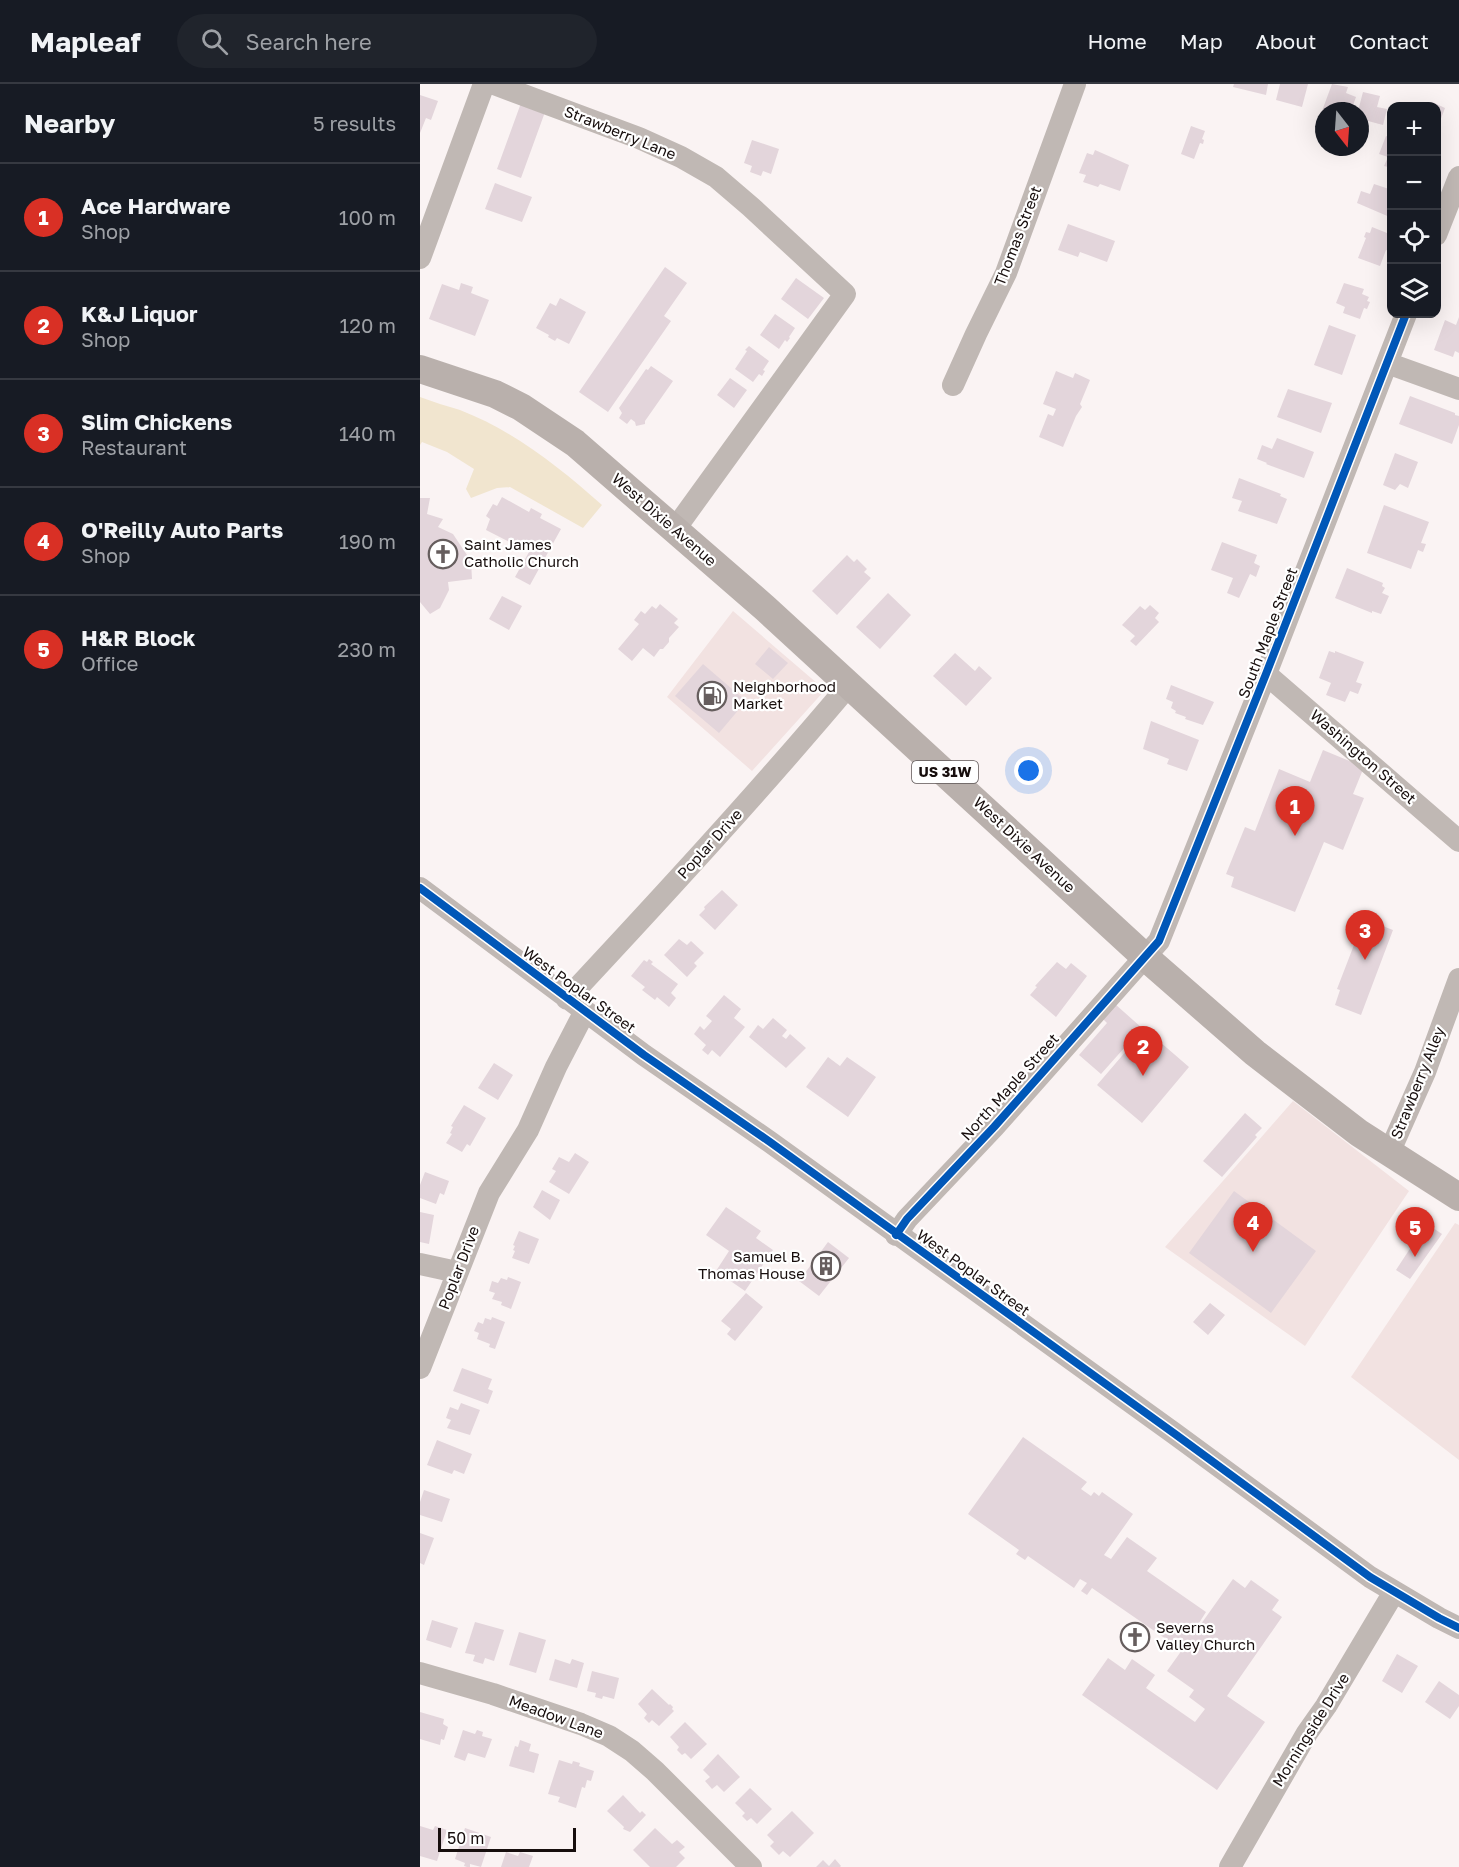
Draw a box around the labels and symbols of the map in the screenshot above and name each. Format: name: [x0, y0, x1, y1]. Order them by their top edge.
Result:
street label: Strawberry Lane: [562, 101, 679, 163]
north arrow: [1315, 102, 1369, 156]
street label: Thomas Street: [990, 183, 1044, 288]
street label: West Dixie Avenue: [609, 469, 721, 570]
place label: Saint James Catholic Church: [464, 535, 579, 570]
church icon: Saint James Catholic Church: [427, 538, 459, 570]
street label: South Maple Street: [1234, 565, 1300, 701]
place label: Neighborhood Market: [733, 677, 836, 712]
fuel station icon: Neighborhood Market: [696, 680, 728, 712]
street label: Washington Street: [1307, 705, 1420, 807]
your location: [1014, 756, 1043, 785]
road number: US 31W: [912, 761, 978, 783]
pin: 1: [1276, 786, 1314, 836]
street label: West Dixie Avenue: [970, 793, 1079, 896]
street label: Poplar Drive: [673, 804, 746, 882]
pin: 3: [1346, 910, 1384, 960]
street label: West Poplar Street: [520, 942, 640, 1036]
street label: Strawberry Alley: [1386, 1023, 1448, 1141]
pin: 2: [1124, 1026, 1162, 1076]
street label: North Maple Street: [957, 1029, 1062, 1143]
pin: 4: [1234, 1202, 1272, 1252]
pin: 5: [1396, 1208, 1434, 1257]
street label: Poplar Drive: [434, 1223, 482, 1312]
street label: West Poplar Street: [914, 1225, 1034, 1319]
place label: Samuel B. Thomas House: [698, 1247, 805, 1282]
building icon: Samuel B. Thomas House: [810, 1250, 842, 1282]
place label: Severns Valley Church: [1156, 1618, 1255, 1653]
church icon: Severns Valley Church: [1119, 1621, 1151, 1653]
street label: Morningside Drive: [1268, 1669, 1352, 1789]
street label: Meadow Lane: [507, 1691, 606, 1742]
scale bar: [438, 1825, 576, 1852]

